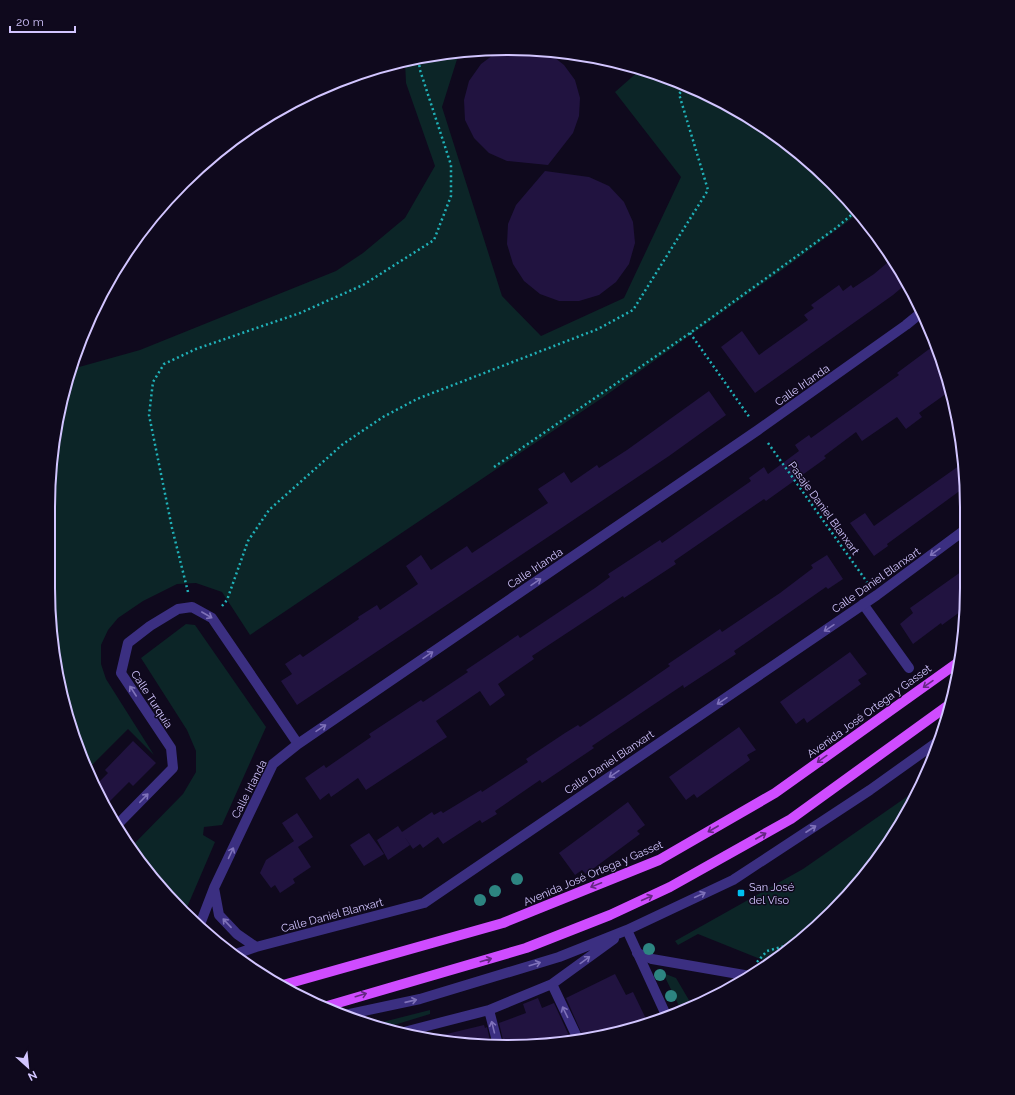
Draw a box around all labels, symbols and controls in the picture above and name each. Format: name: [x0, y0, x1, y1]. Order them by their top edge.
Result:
scale bar: [10, 8, 75, 34]
text: 20 m: [16, 15, 44, 29]
street label: Calle Irlanda: [772, 362, 832, 409]
street label: Pasaje Daniel Blanxart: [785, 459, 862, 558]
street label: Calle Irlanda: [505, 545, 565, 592]
street label: Calle Daniel Blanxart: [830, 545, 923, 616]
one-way arrow: [930, 548, 941, 556]
one-way arrow: [530, 578, 541, 586]
one-way arrow: [201, 611, 213, 619]
one-way arrow: [824, 624, 835, 632]
one-way arrow: [423, 651, 434, 659]
street label: Avenida José Ortega y Gasset: [805, 662, 934, 761]
street label: Calle Turquía: [128, 668, 175, 731]
one-way arrow: [923, 680, 934, 688]
one-way arrow: [129, 686, 137, 697]
one-way arrow: [716, 697, 727, 705]
one-way arrow: [315, 724, 326, 732]
street label: Calle Daniel Blanxart: [562, 727, 657, 797]
one-way arrow: [817, 755, 828, 763]
street label: Calle Irlanda: [229, 758, 270, 821]
one-way arrow: [609, 770, 620, 778]
one-way arrow: [139, 793, 148, 803]
one-way arrow: [805, 825, 816, 833]
one-way arrow: [707, 826, 719, 834]
one-way arrow: [755, 831, 767, 839]
street label: Avenida José Ortega y Gasset: [522, 838, 665, 909]
one-way arrow: [228, 847, 235, 859]
place label: San José del Viso: [749, 881, 795, 907]
one-way arrow: [591, 882, 603, 890]
marker: San José del Viso: [736, 888, 746, 898]
one-way arrow: [694, 891, 706, 898]
one-way arrow: [640, 894, 652, 901]
street label: Calle Daniel Blanxart: [280, 896, 385, 935]
one-way arrow: [222, 918, 232, 928]
one-way arrow: [480, 956, 493, 963]
one-way arrow: [579, 956, 590, 964]
one-way arrow: [529, 960, 542, 967]
one-way arrow: [355, 991, 368, 998]
one-way arrow: [404, 997, 417, 1005]
one-way arrow: [561, 1006, 568, 1018]
one-way arrow: [489, 1021, 497, 1034]
north arrow: [8, 1047, 48, 1087]
text: N: [26, 1068, 39, 1083]

